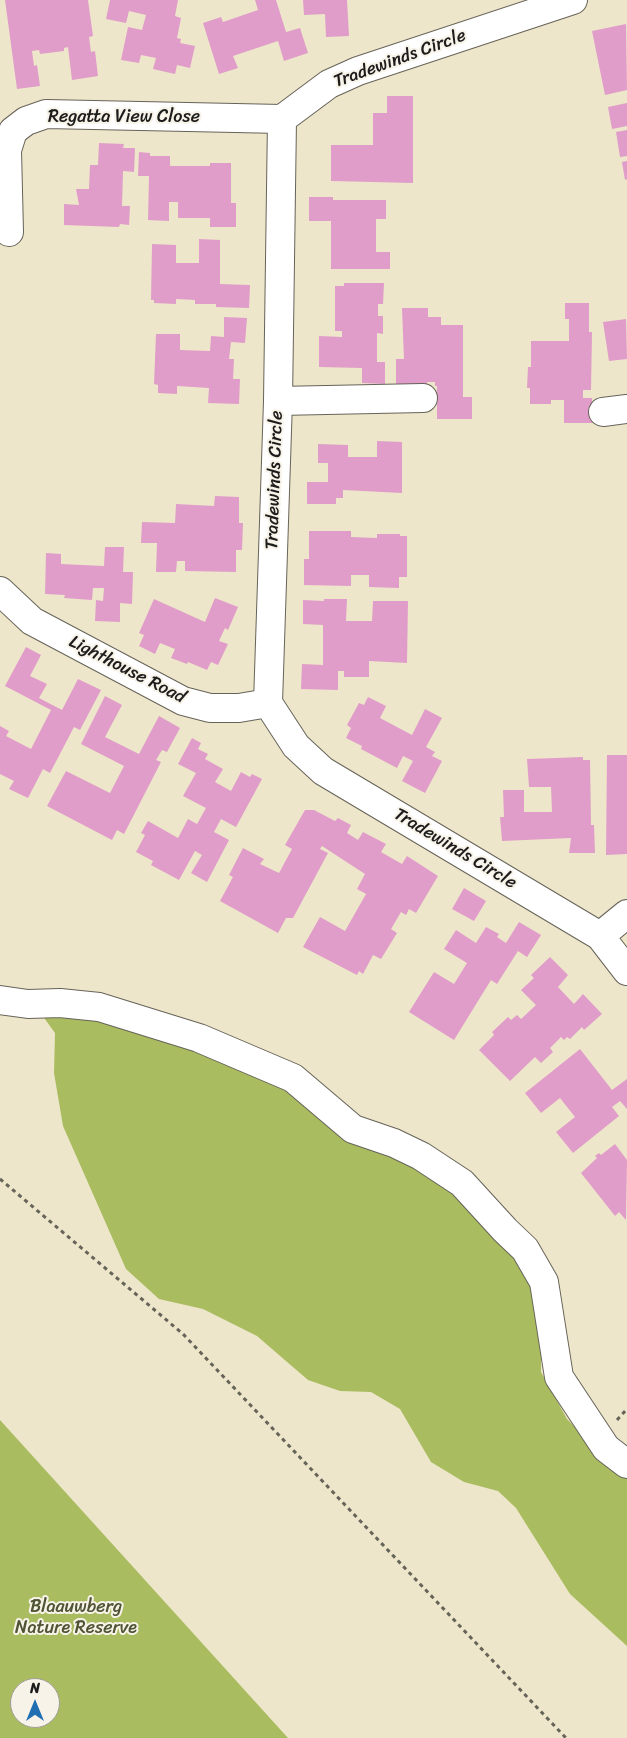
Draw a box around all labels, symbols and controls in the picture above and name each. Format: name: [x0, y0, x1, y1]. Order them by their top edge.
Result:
street label: Tradewinds Circle: [331, 25, 469, 93]
street label: Regatta View Close: [48, 106, 200, 128]
street label: Tradewinds Circle: [262, 410, 288, 550]
street label: Lighthouse Road: [65, 631, 189, 709]
street label: Tradewinds Circle: [390, 804, 520, 894]
park label: Blaauwberg Nature Reserve: [15, 1596, 137, 1638]
text: N: [30, 1676, 40, 1701]
north arrow: [10, 1678, 60, 1728]

